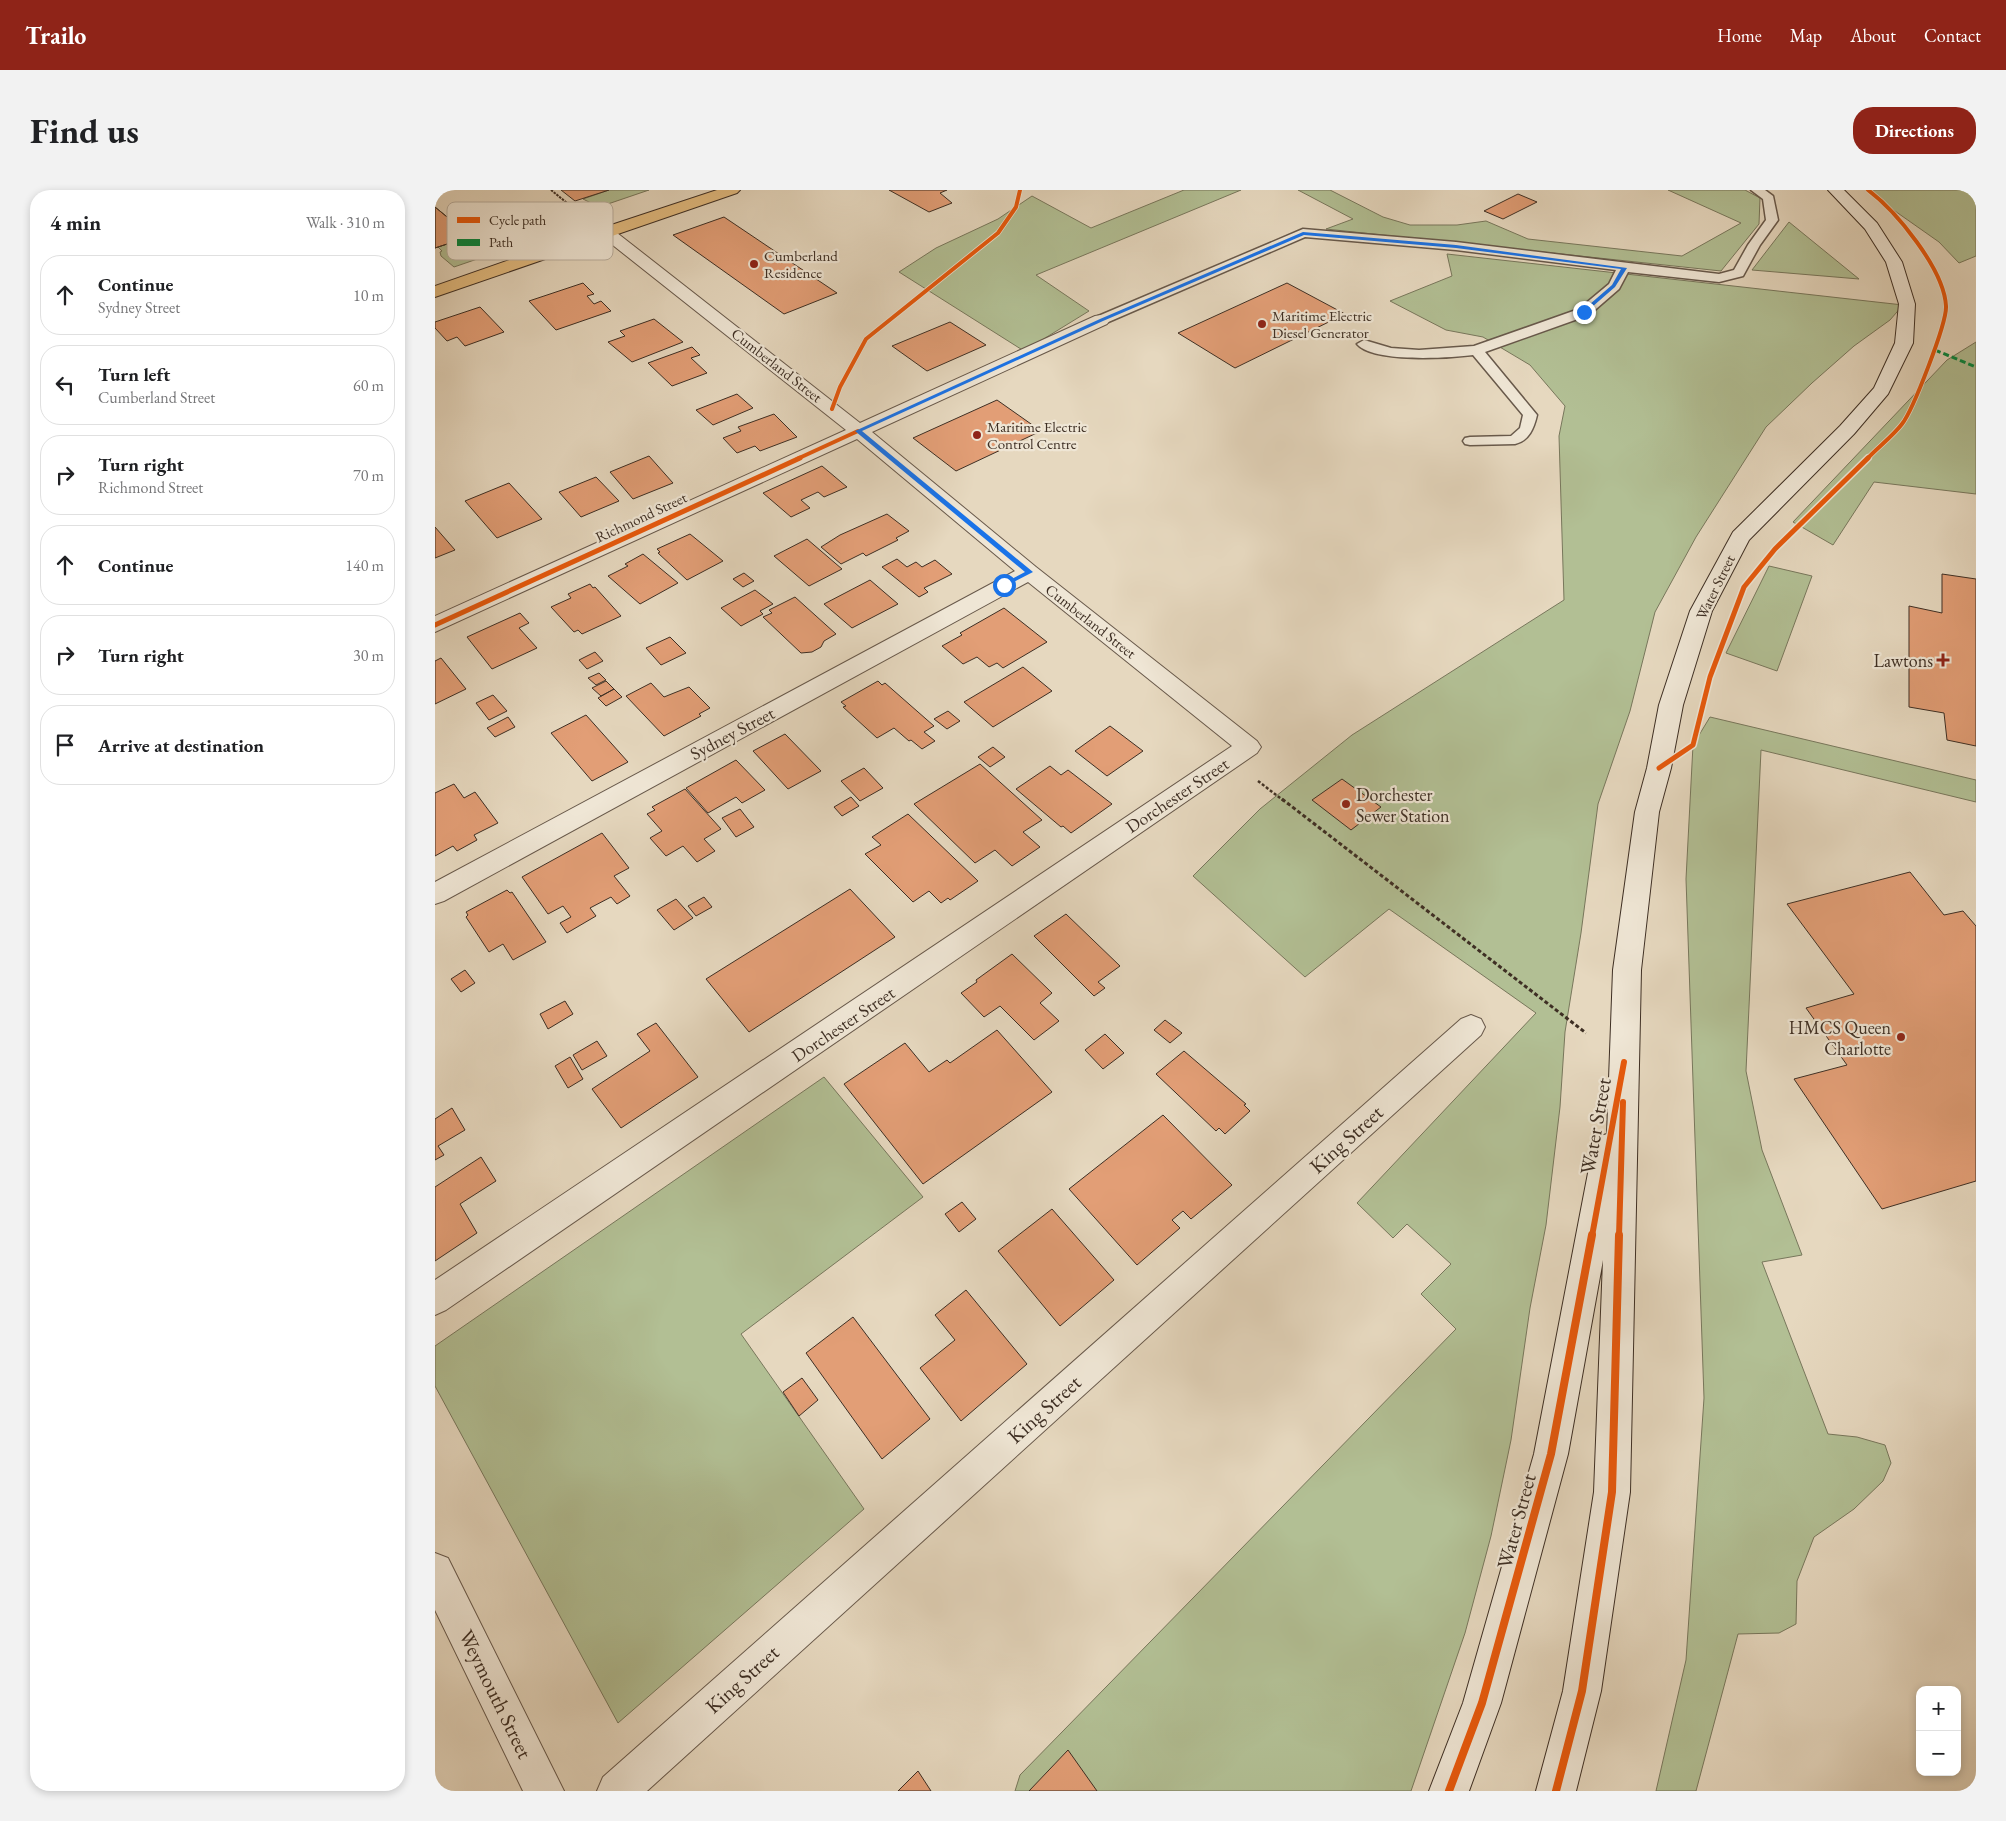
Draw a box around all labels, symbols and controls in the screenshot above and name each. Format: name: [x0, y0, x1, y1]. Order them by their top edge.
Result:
text: Trailo: [25, 20, 86, 51]
text: Home: [1717, 24, 1762, 47]
text: Map: [1790, 24, 1822, 47]
text: About: [1850, 24, 1896, 47]
text: Contact: [1924, 24, 1981, 47]
button: Directions: [1853, 107, 1976, 154]
text: Find us: [30, 108, 139, 153]
legend: [447, 202, 613, 260]
text: 4 min: [50, 209, 101, 236]
text: Cycle path: [489, 211, 546, 229]
text: Walk · 310 m: [306, 212, 385, 233]
text: Path: [489, 233, 513, 251]
place label: Cumberland Residence: [764, 246, 838, 282]
marker: Cumberland Residence: [748, 258, 760, 270]
text: Continue: [98, 272, 173, 297]
icon: ahead: [51, 281, 79, 309]
text: 10 m: [353, 285, 384, 306]
text: Sydney Street: [98, 297, 180, 318]
route end: [1573, 301, 1596, 324]
place label: Maritime Electric Diesel Generator: [1272, 306, 1372, 342]
marker: Maritime Electric Diesel Generator: [1256, 318, 1268, 330]
street label: Cumberland Street: [728, 324, 826, 406]
text: Turn left: [98, 362, 170, 387]
icon: left: [51, 371, 79, 399]
text: 60 m: [353, 375, 384, 396]
text: Cumberland Street: [98, 387, 215, 408]
place label: Maritime Electric Control Centre: [987, 417, 1087, 453]
marker: Maritime Electric Control Centre: [971, 429, 983, 441]
text: Turn right: [98, 452, 184, 477]
icon: right: [51, 461, 79, 489]
text: 70 m: [353, 465, 384, 486]
text: Richmond Street: [98, 477, 203, 498]
street label: Richmond Street: [592, 487, 690, 546]
icon: ahead: [51, 551, 79, 579]
street label: Water Street: [1691, 551, 1739, 623]
text: Continue: [98, 553, 173, 578]
text: 140 m: [345, 555, 384, 576]
route start: [993, 574, 1016, 597]
street label: Cumberland Street: [1042, 580, 1140, 662]
icon: right: [51, 641, 79, 669]
text: Turn right: [98, 643, 184, 668]
text: 30 m: [353, 645, 384, 666]
place label: Lawtons: [1873, 649, 1933, 672]
marker: Lawtons: [1937, 654, 1949, 666]
street label: Sydney Street: [686, 701, 779, 765]
icon: arrive: [51, 731, 79, 759]
text: Arrive at destination: [98, 733, 264, 758]
street label: Dorchester Street: [1121, 752, 1233, 838]
place label: Dorchester Sewer Station: [1356, 783, 1450, 827]
marker: Dorchester Sewer Station: [1340, 798, 1352, 810]
street label: Dorchester Street: [787, 981, 899, 1067]
place label: HMCS Queen Charlotte: [1789, 1016, 1891, 1060]
marker: HMCS Queen Charlotte: [1895, 1031, 1907, 1043]
street label: Water Street: [1573, 1075, 1617, 1176]
street label: King Street: [1304, 1099, 1389, 1179]
street label: King Street: [1002, 1369, 1087, 1449]
street label: Water Street: [1490, 1470, 1542, 1572]
street label: Weymouth Street: [453, 1625, 539, 1763]
street label: King Street: [700, 1639, 785, 1719]
map controls: [1916, 1686, 1961, 1776]
button: +: [1916, 1686, 1961, 1731]
button: −: [1916, 1731, 1961, 1776]

